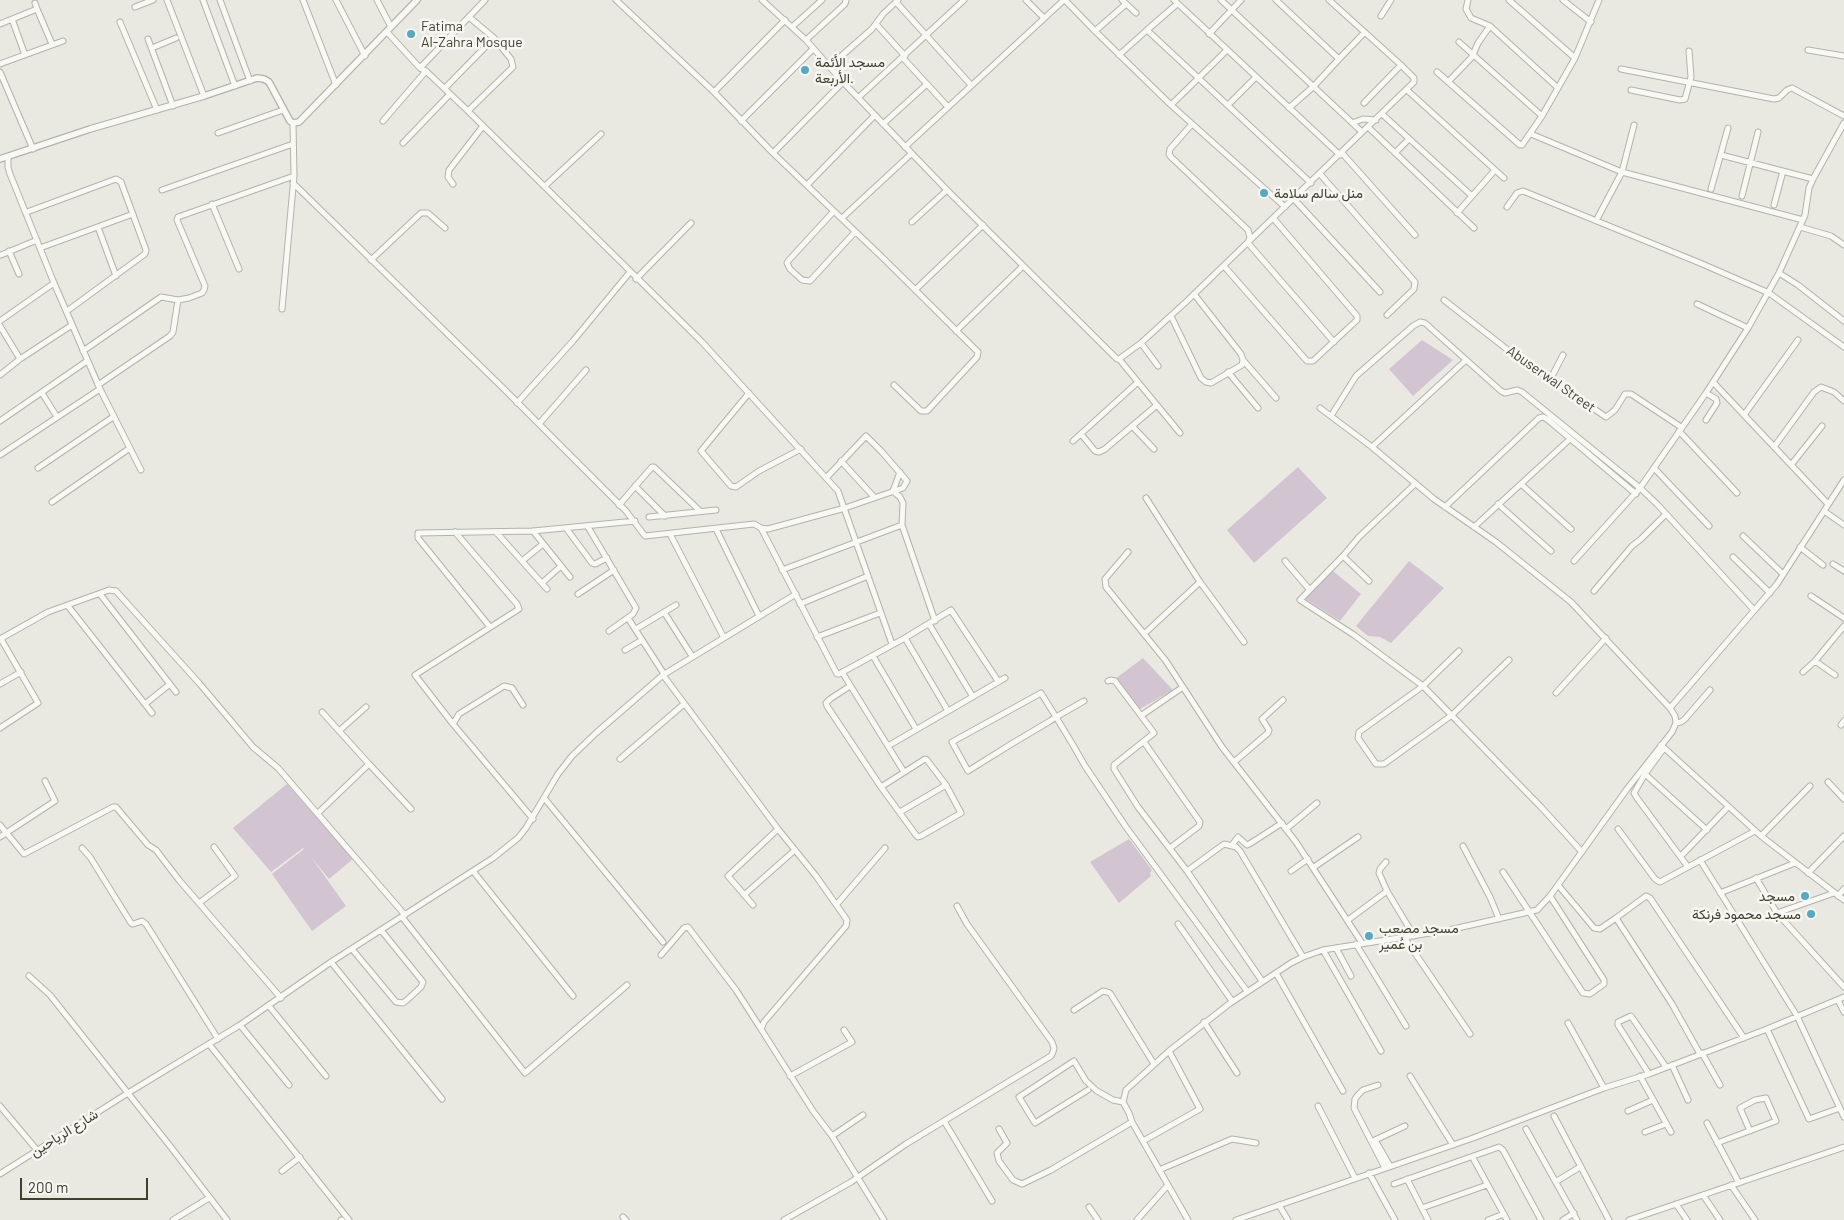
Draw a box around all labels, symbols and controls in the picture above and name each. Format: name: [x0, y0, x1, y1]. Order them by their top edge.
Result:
place label: Fatima Al-Zahra Mosque: [421, 18, 523, 50]
marker: Fatima Al-Zahra Mosque: [405, 28, 417, 40]
place label: مسجد الأئمة الأربعة.: [815, 54, 885, 86]
marker: مسجد الأئمة الأربعة.: [799, 64, 811, 76]
place label: منل سالم سلامة: [1274, 185, 1363, 201]
marker: منل سالم سلامة: [1258, 187, 1270, 199]
street label: Abuserwal Street: [1503, 342, 1599, 416]
place label: مسجد: [1759, 888, 1795, 904]
marker: مسجد: [1799, 890, 1811, 902]
place label: مسجد محمود فرنكة: [1692, 906, 1801, 922]
marker: مسجد محمود فرنكة: [1805, 908, 1817, 920]
place label: مسجد مصعب بن عُمير: [1379, 920, 1459, 952]
marker: مسجد مصعب بن عُمير: [1363, 930, 1375, 942]
street label: شارع الرياحين: [27, 1106, 101, 1160]
scale bar: [22, 1168, 150, 1200]
text: 200 m: [28, 1178, 68, 1196]

